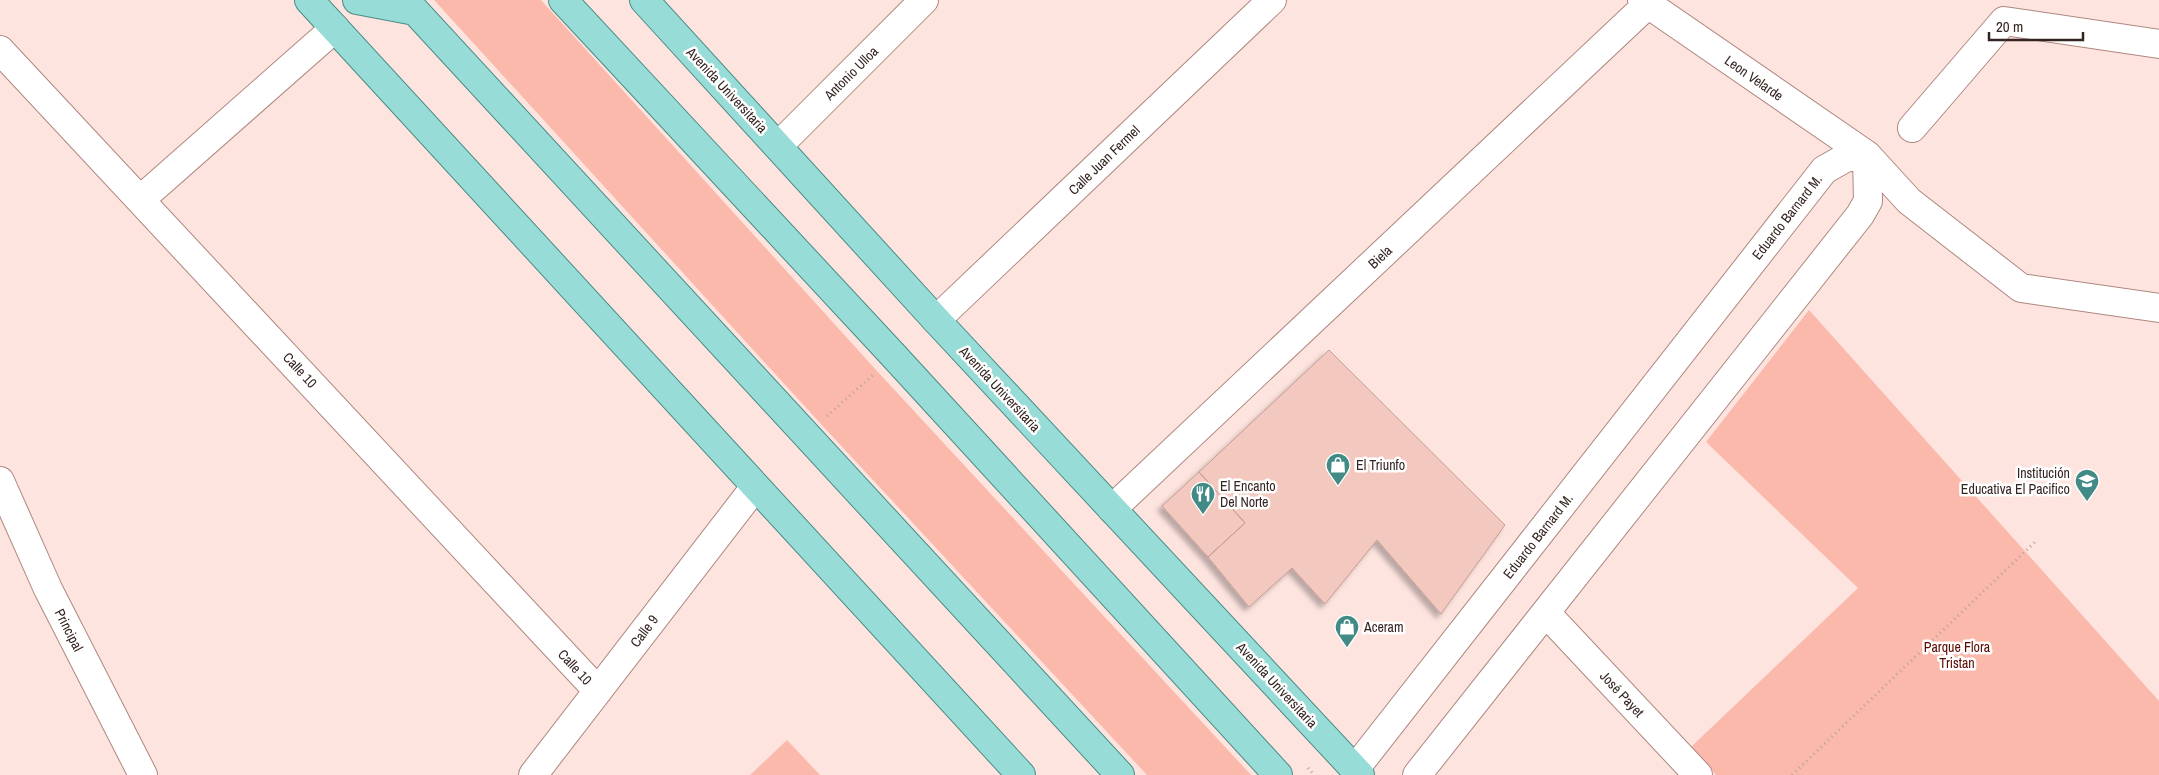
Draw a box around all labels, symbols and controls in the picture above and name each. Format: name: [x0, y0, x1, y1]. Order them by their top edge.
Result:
scale bar: [1989, 10, 2083, 42]
text: 20 m: [1996, 16, 2023, 37]
street label: Antonio Ulloa: [820, 42, 882, 104]
street label: Avenida Universitaria: [682, 43, 772, 137]
street label: Leon Velarde: [1721, 51, 1787, 105]
street label: Calle Juan Fermel: [1064, 121, 1144, 199]
street label: Eduardo Barnard M.: [1748, 171, 1826, 263]
street label: Biela: [1364, 241, 1396, 273]
street label: Avenida Universitaria: [955, 342, 1045, 436]
street label: Calle 10: [279, 348, 321, 392]
shop icon: El Triunfo: [1325, 452, 1351, 486]
place label: El Triunfo: [1356, 456, 1405, 474]
place label: Institución Educativa El Pacifico: [1961, 464, 2070, 498]
school or university icon: Institución Educativa El Pacifico: [2074, 468, 2100, 502]
place label: El Encanto Del Norte: [1220, 477, 1276, 511]
restaurant icon: El Encanto Del Norte: [1190, 481, 1216, 515]
street label: Eduardo Barnard M.: [1499, 490, 1577, 582]
street label: Principal: [51, 606, 87, 654]
street label: Calle 9: [626, 611, 662, 651]
shop icon: Aceram: [1334, 614, 1360, 648]
place label: Aceram: [1363, 618, 1404, 636]
street label: Avenida Universitaria: [1232, 638, 1322, 732]
park label: Parque Flora Tristan: [1924, 638, 1991, 672]
street label: Calle 10: [554, 645, 596, 689]
street label: José Payet: [1596, 667, 1648, 721]

